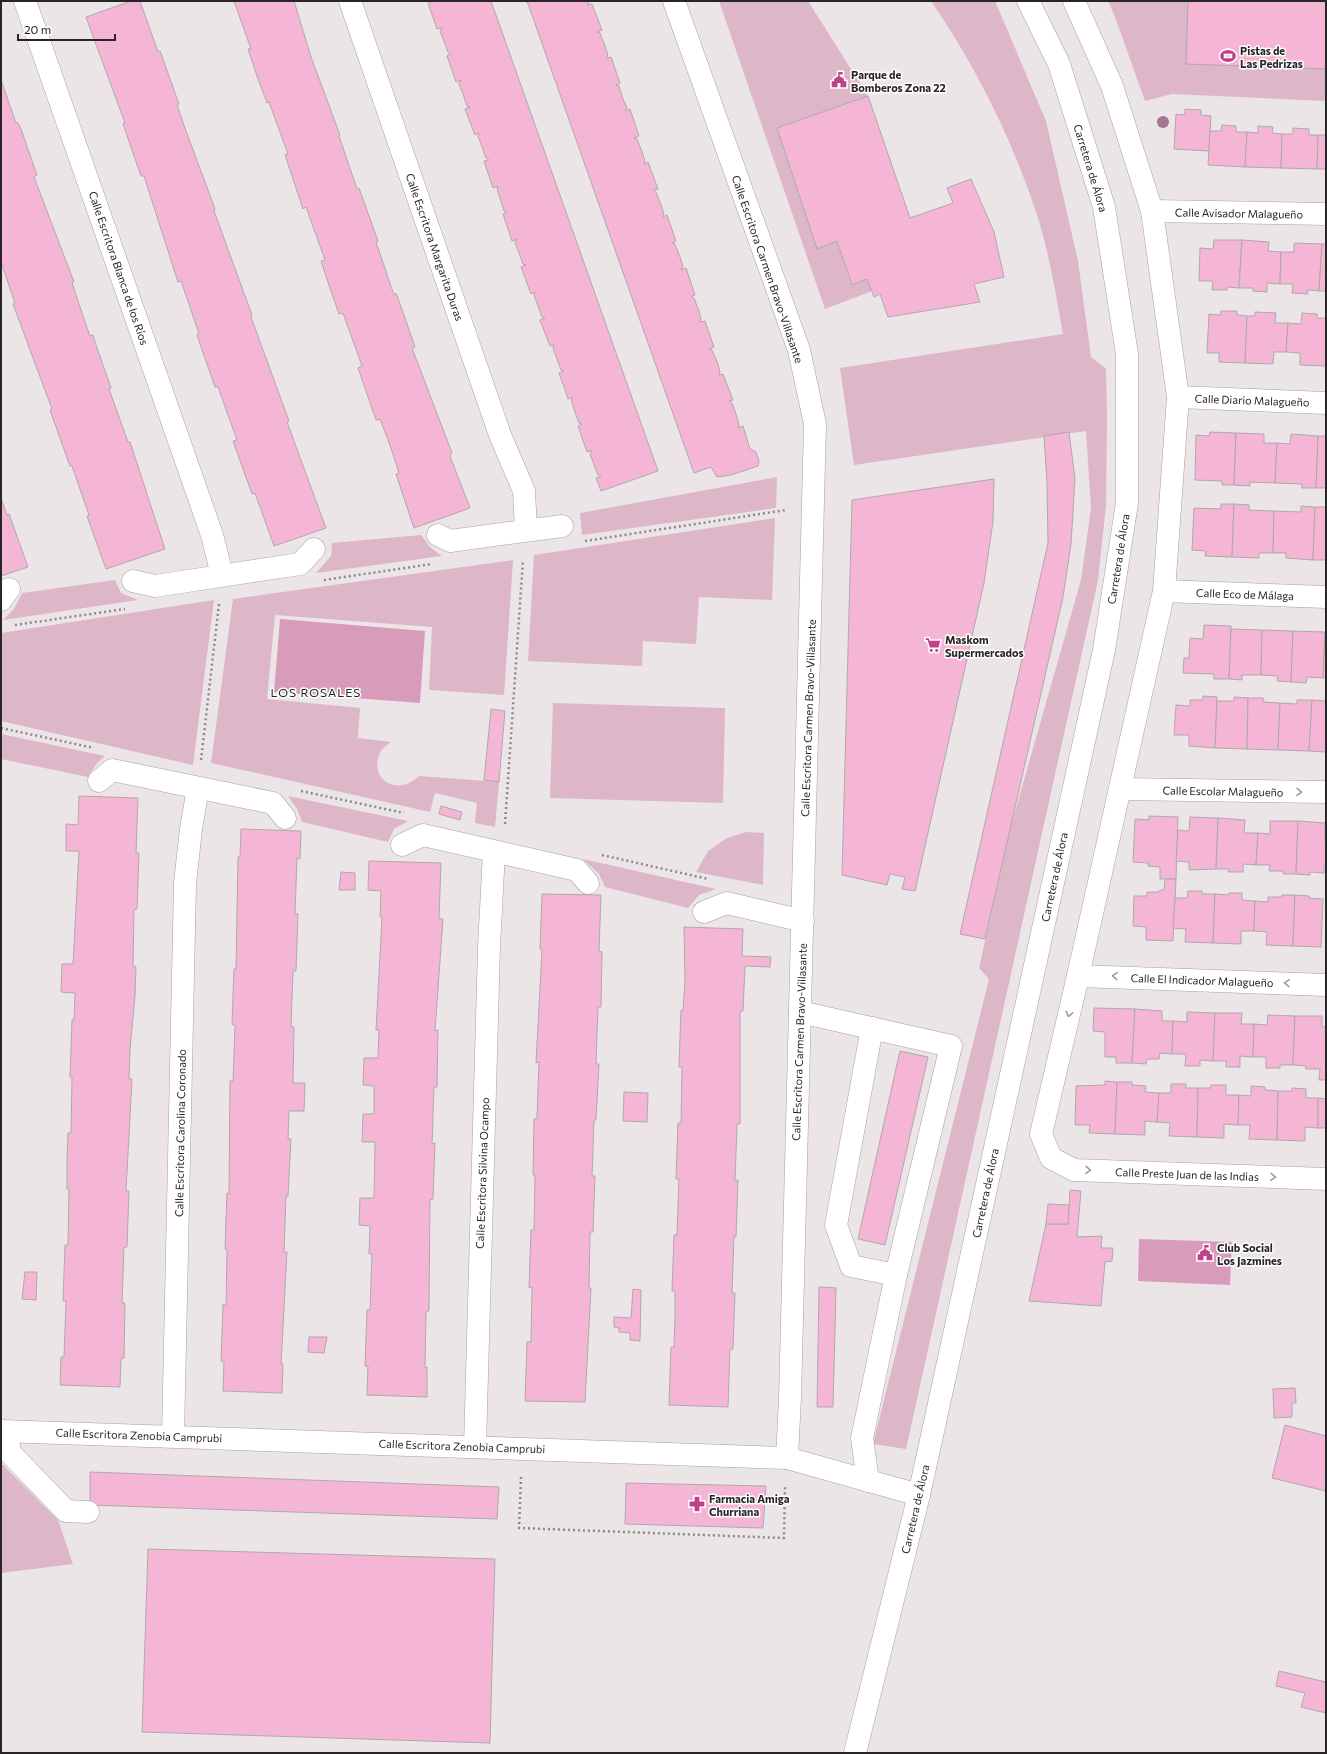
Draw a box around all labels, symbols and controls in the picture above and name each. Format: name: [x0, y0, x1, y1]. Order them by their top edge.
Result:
scale bar: [18, 16, 115, 42]
text: 20 m: [24, 22, 51, 36]
place label: Pistas de Las Pedrizas: [1240, 44, 1303, 70]
sports icon: Pistas de Las Pedrizas: [1219, 47, 1237, 65]
place label: Parque de Bomberos Zona 22: [851, 68, 946, 94]
public building icon: Parque de Bomberos Zona 22: [830, 71, 848, 89]
street label: Carretera de Álora: [1071, 122, 1112, 214]
street label: Calle Escritora Margarita Duras: [404, 172, 466, 322]
street label: Calle Escritora Carmen Bravo-Villasante: [730, 173, 806, 365]
street label: Calle Escritora Blanca de los Ríos: [87, 189, 151, 347]
street label: Calle Avisador Malagueño: [1175, 205, 1304, 221]
street label: Calle Diario Malagueño: [1194, 391, 1310, 409]
street label: Carretera de Álora: [1103, 513, 1132, 605]
street label: Calle Eco de Málaga: [1196, 586, 1294, 602]
street label: Calle Escritora Carmen Bravo-Villasante: [798, 619, 818, 817]
place label: Maskom Supermercados: [945, 633, 1024, 659]
supermarket icon: Maskom Supermercados: [924, 636, 942, 654]
district label: LOS ROSALES: [271, 685, 361, 699]
street label: Calle Escolar Malagueño: [1162, 783, 1284, 799]
one-way arrow: [1296, 788, 1302, 796]
street label: Carretera de Álora: [1037, 831, 1070, 923]
street label: Calle Escritora Carmen Bravo-Villasante: [789, 943, 809, 1141]
street label: Calle El Indicador Malagueño: [1130, 971, 1274, 989]
one-way arrow: [1112, 972, 1118, 981]
one-way arrow: [1284, 979, 1290, 987]
one-way arrow: [1066, 1010, 1074, 1017]
street label: Calle Escritora Carolina Coronado: [172, 1049, 188, 1217]
street label: Calle Escritora Silvina Ocampo: [473, 1097, 491, 1249]
street label: Carretera de Álora: [968, 1147, 1001, 1239]
street label: Calle Preste Juan de las Indias: [1115, 1165, 1259, 1184]
one-way arrow: [1085, 1166, 1091, 1175]
one-way arrow: [1270, 1173, 1276, 1181]
place label: Club Social Los Jazmines: [1217, 1241, 1282, 1268]
public building icon: Club Social Los Jazmines: [1196, 1244, 1214, 1262]
street label: Calle Escritora Zenobia Camprubi: [56, 1426, 223, 1444]
street label: Calle Escritora Zenobia Camprubi: [379, 1437, 546, 1455]
street label: Carretera de Álora: [897, 1463, 932, 1555]
place label: Farmacia Amiga Churriana: [709, 1492, 790, 1518]
pharmacy icon: Farmacia Amiga Churriana: [688, 1495, 706, 1513]

